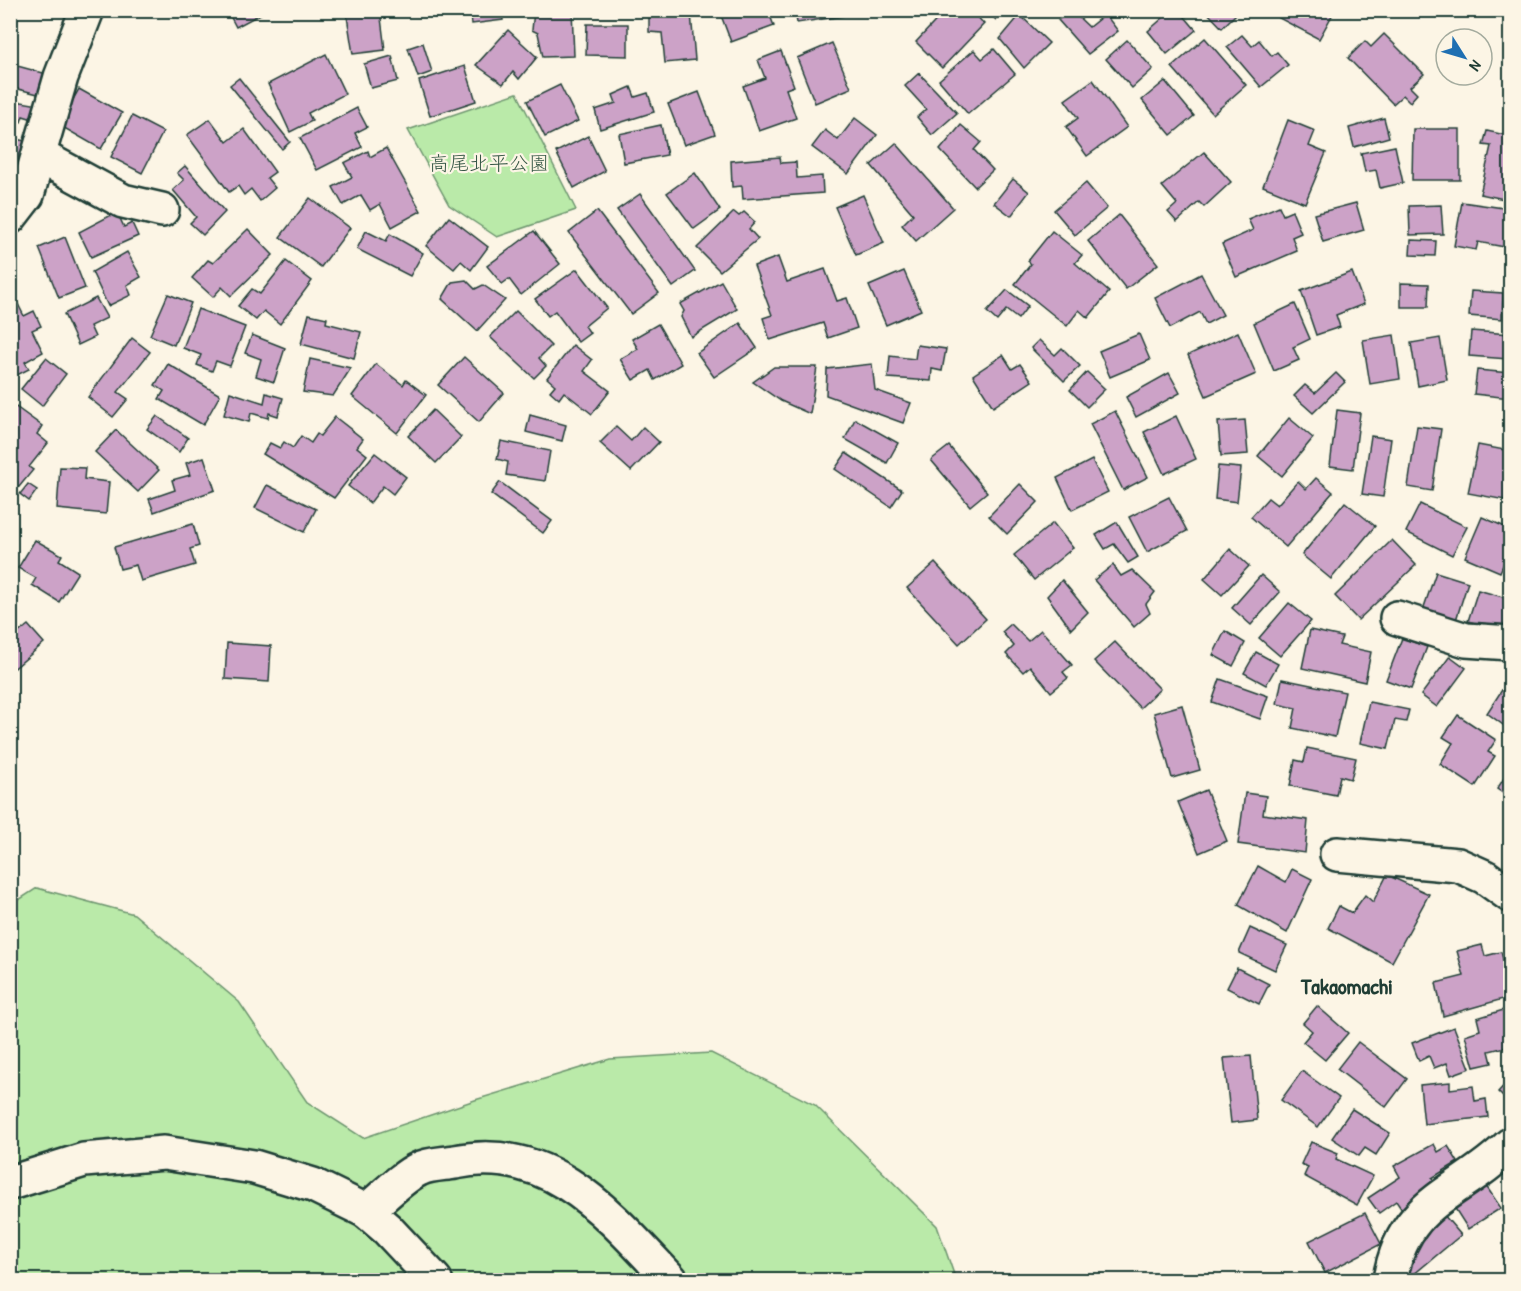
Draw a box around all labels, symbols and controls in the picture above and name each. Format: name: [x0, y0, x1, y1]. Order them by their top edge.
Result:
north arrow: [1434, 27, 1494, 87]
text: N: [1464, 56, 1487, 76]
park label: 高尾北平公園: [429, 149, 549, 176]
district label: Takaomachi: [1300, 971, 1393, 1001]

